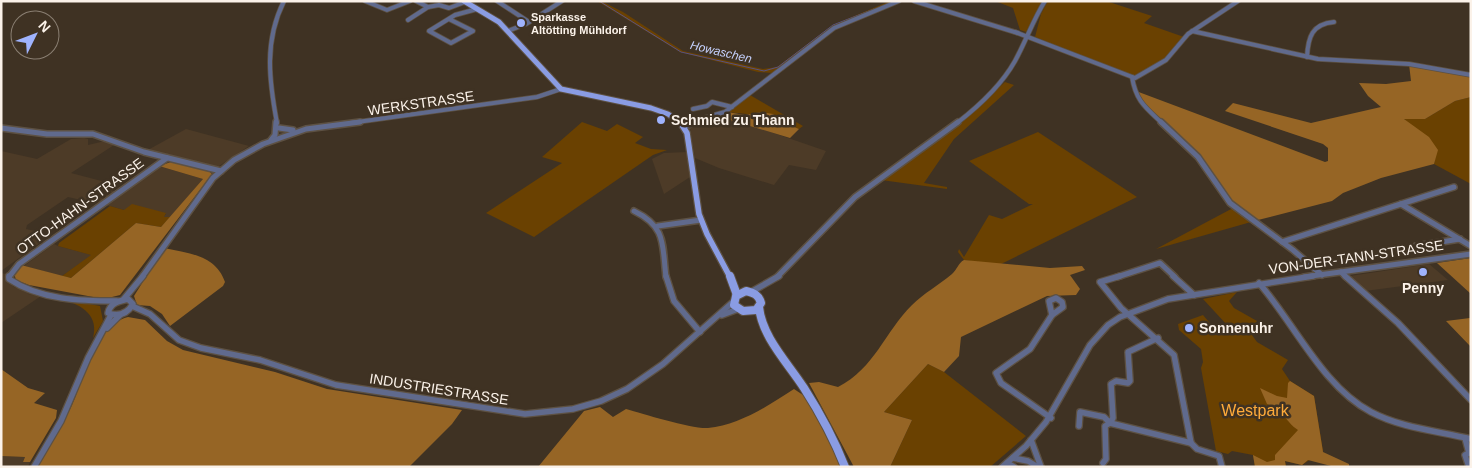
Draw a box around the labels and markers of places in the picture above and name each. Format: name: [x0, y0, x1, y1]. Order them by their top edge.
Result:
place label: Sparkasse Altötting Mühldorf: [531, 11, 627, 36]
marker: Sparkasse Altötting Mühldorf: [515, 17, 527, 29]
place label: Schmied zu Thann: [671, 112, 795, 128]
marker: Schmied zu Thann: [655, 114, 667, 126]
marker: Penny: [1417, 266, 1429, 278]
place label: Penny: [1402, 280, 1444, 296]
place label: Sonnenuhr: [1199, 320, 1273, 336]
marker: Sonnenuhr: [1183, 322, 1195, 334]

